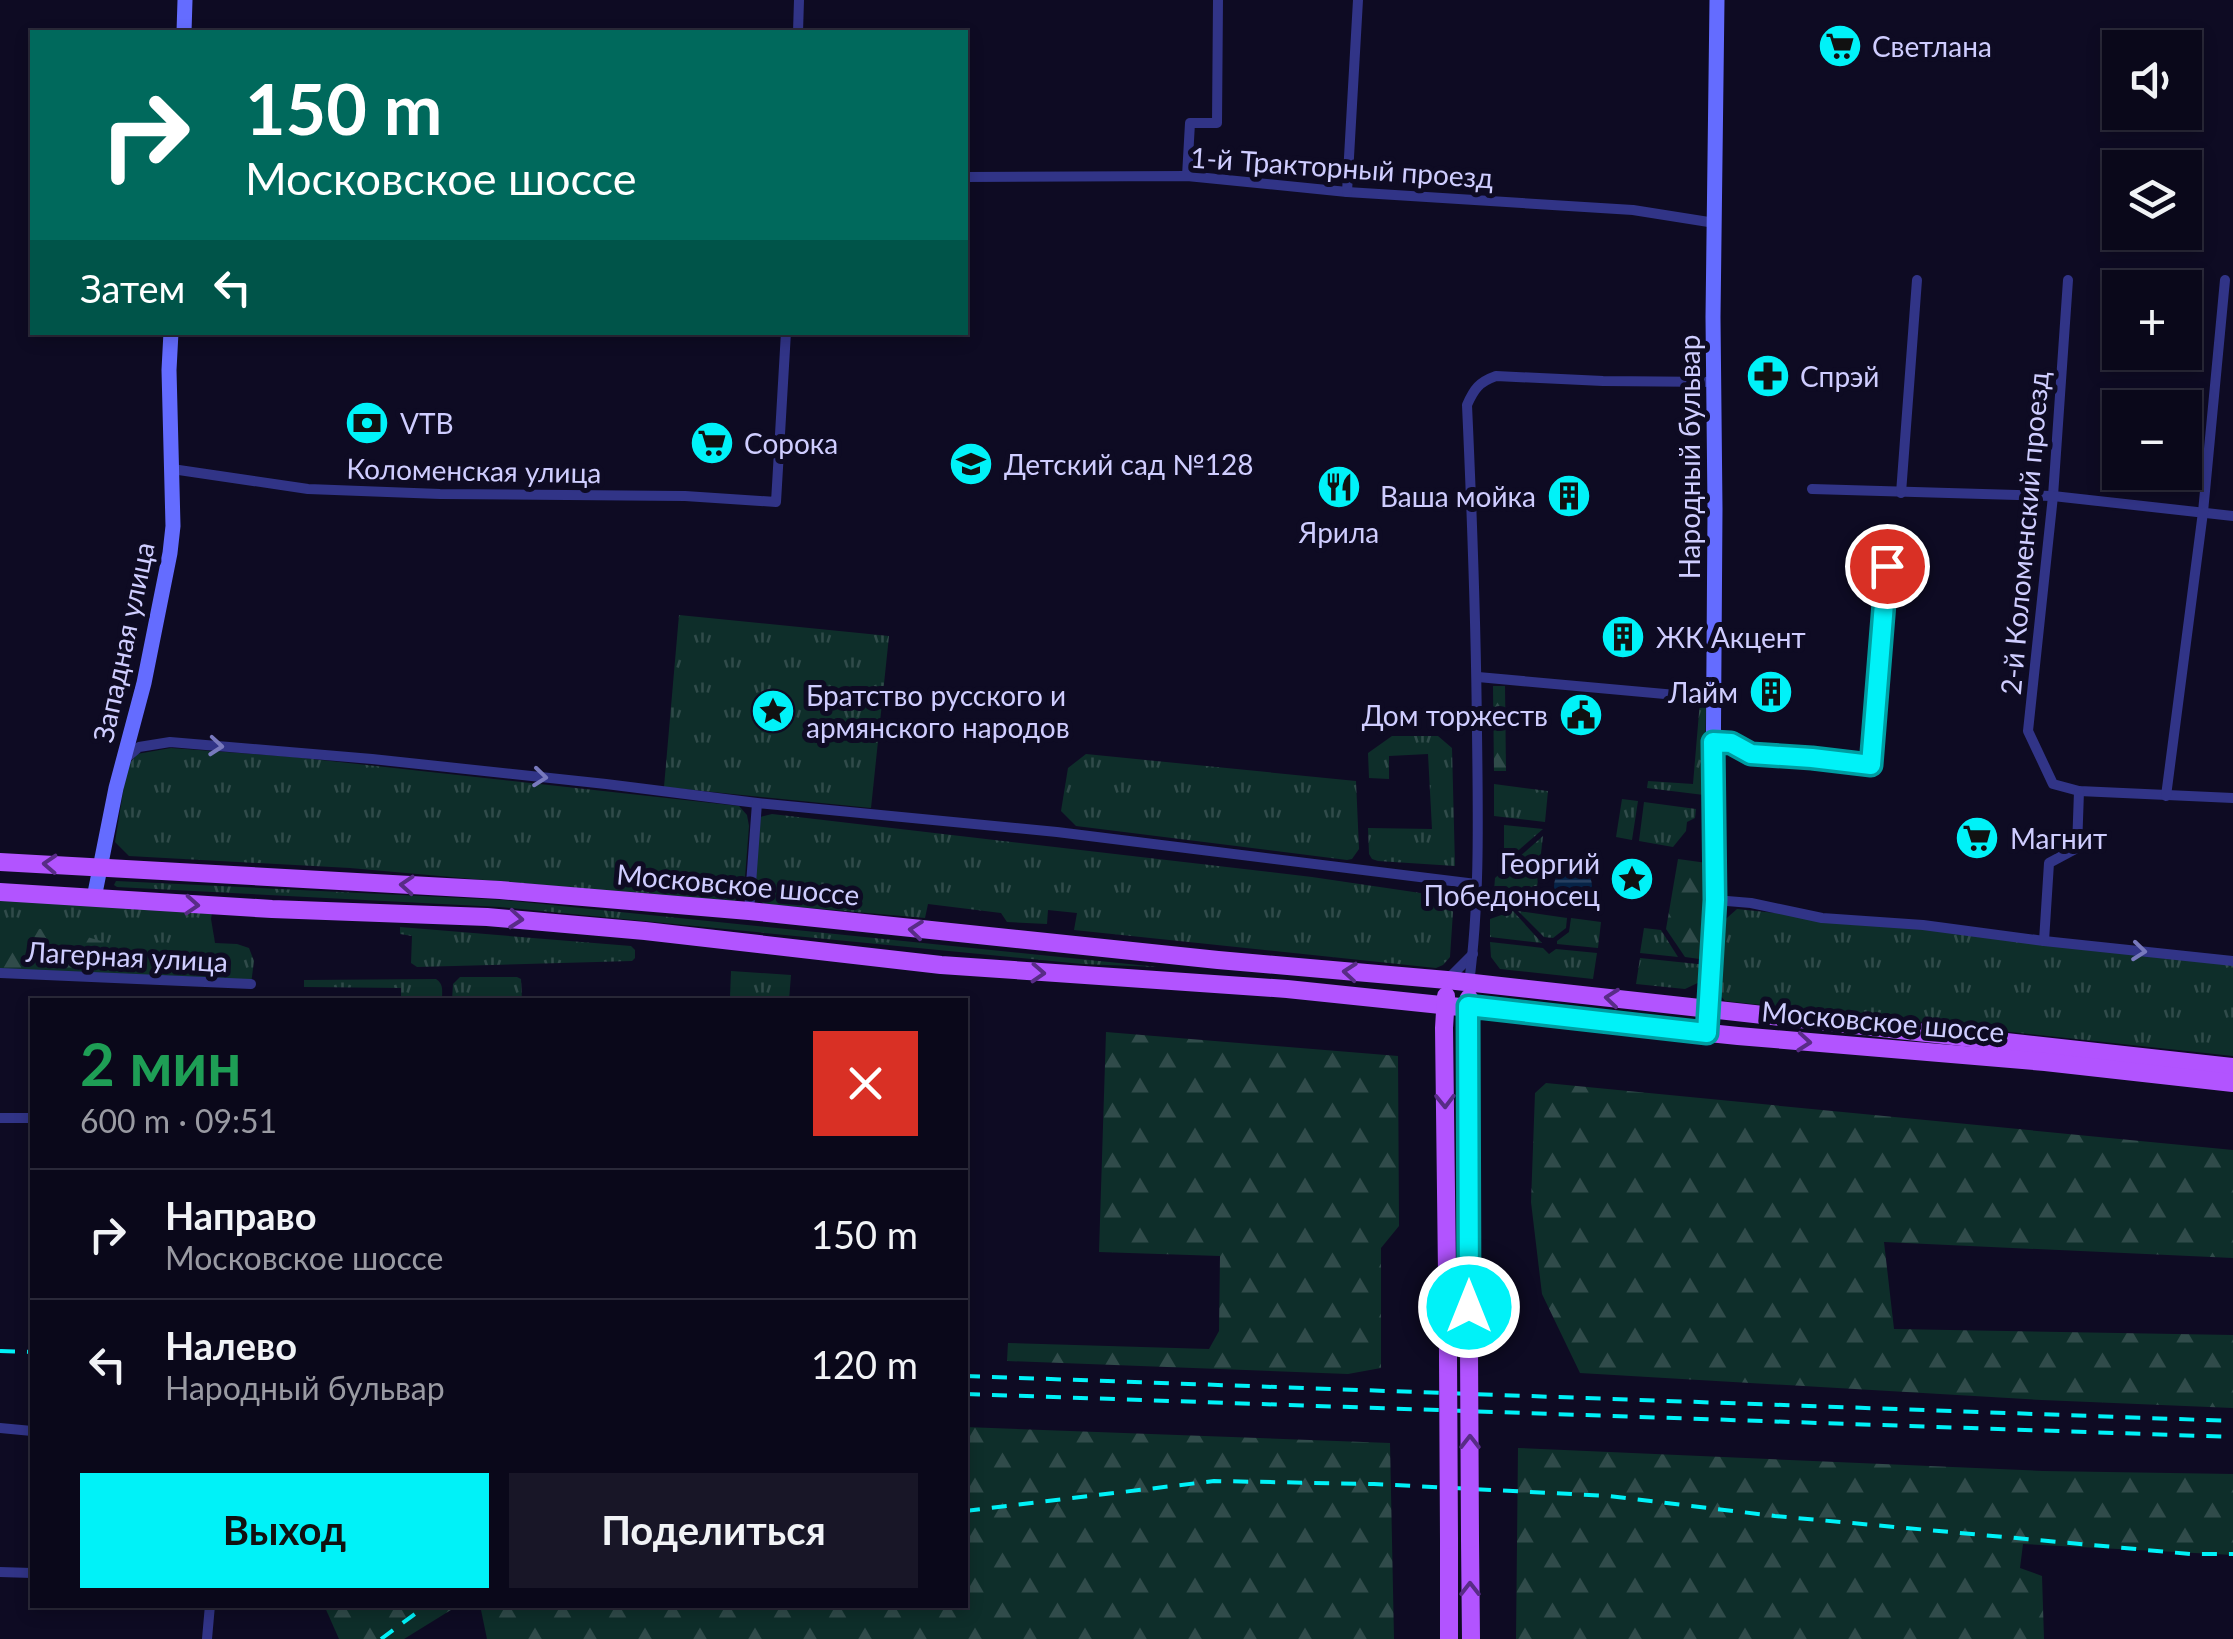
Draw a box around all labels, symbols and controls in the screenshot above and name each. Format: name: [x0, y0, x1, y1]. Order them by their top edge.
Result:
supermarket icon: Светлана: [1817, 23, 1863, 69]
place label: Светлана: [1872, 29, 1992, 63]
map controls: [2102, 30, 2202, 490]
button: sound: [2102, 30, 2202, 130]
text: 150 m: [245, 66, 442, 150]
icon: right: [80, 70, 210, 200]
street label: 1-й Тракторный проезд: [1189, 139, 1495, 195]
button: layers: [2102, 150, 2202, 250]
text: Московское шоссе: [245, 151, 636, 205]
icon: left: [205, 260, 260, 315]
text: Затем: [80, 265, 185, 311]
button: +: [2102, 270, 2202, 370]
street label: Народный бульвар: [1672, 335, 1706, 579]
pharmacy icon: Спрэй: [1745, 353, 1791, 399]
place label: Спрэй: [1800, 359, 1879, 393]
street label: 2-й Коломенский проезд: [1993, 370, 2055, 696]
button: −: [2102, 390, 2202, 490]
bank icon: VTB: [344, 400, 390, 446]
place label: VTB: [400, 406, 454, 440]
supermarket icon: Сорока: [689, 420, 735, 466]
place label: Сорока: [744, 426, 838, 460]
school or university icon: Детский сад №128: [948, 441, 994, 487]
place label: Детский сад №128: [1004, 447, 1253, 481]
street label: Коломенская улица: [346, 451, 602, 489]
restaurant icon: Ярила: [1316, 464, 1362, 510]
building icon: Ваша мойка: [1546, 473, 1592, 519]
place label: Ваша мойка: [1380, 479, 1536, 513]
place label: Ярила: [1298, 515, 1379, 549]
pin: [1845, 524, 1930, 609]
street label: Западная улица: [85, 539, 161, 745]
icon: arrive: [1860, 539, 1915, 594]
building icon: ЖК Акцент: [1600, 614, 1646, 660]
place label: ЖК Акцент: [1656, 620, 1806, 654]
building icon: Лайм: [1748, 669, 1794, 715]
place label: Лайм: [1667, 675, 1738, 709]
place label: Братство русского и армянского народов: [806, 678, 1070, 744]
place icon: Братство русского и армянского народов: [750, 688, 796, 734]
public building icon: Дом торжеств: [1558, 692, 1604, 738]
place label: Дом торжеств: [1362, 698, 1548, 732]
one-way arrow: [209, 735, 225, 757]
one-way arrow: [532, 766, 548, 787]
supermarket icon: Магнит: [1954, 815, 2000, 861]
place label: Магнит: [2010, 821, 2107, 855]
place label: Георгий Победоносец: [1424, 846, 1600, 912]
one-way arrow: [42, 854, 58, 875]
street label: Московское шоссе: [615, 856, 861, 912]
place icon: Георгий Победоносец: [1609, 856, 1655, 902]
one-way arrow: [399, 875, 415, 896]
one-way arrow: [184, 893, 200, 915]
one-way arrow: [509, 908, 525, 930]
one-way arrow: [908, 919, 924, 941]
street label: Лагерная улица: [24, 934, 229, 978]
one-way arrow: [2131, 940, 2147, 961]
one-way arrow: [1341, 961, 1357, 983]
one-way arrow: [1030, 962, 1046, 983]
one-way arrow: [1604, 988, 1620, 1009]
street label: Московское шоссе: [1760, 993, 2006, 1049]
text: 2 мин: [80, 1027, 242, 1099]
one-way arrow: [1797, 1030, 1813, 1052]
button: close: [813, 1031, 918, 1136]
one-way arrow: [1434, 1094, 1456, 1110]
text: 600 m · 09:51: [80, 1101, 277, 1140]
text: Направо: [165, 1192, 317, 1238]
icon: right: [80, 1207, 135, 1262]
text: 150 m: [811, 1211, 918, 1257]
text: Московское шоссе: [165, 1238, 443, 1277]
position arrow: [1417, 1255, 1521, 1359]
text: Налево: [165, 1322, 297, 1368]
icon: left: [80, 1337, 135, 1392]
text: 120 m: [811, 1341, 918, 1387]
text: Народный бульвар: [165, 1368, 445, 1407]
one-way arrow: [1459, 1433, 1481, 1448]
button: Выход: [80, 1473, 489, 1588]
button: Поделиться: [509, 1473, 918, 1588]
one-way arrow: [1459, 1580, 1481, 1596]

